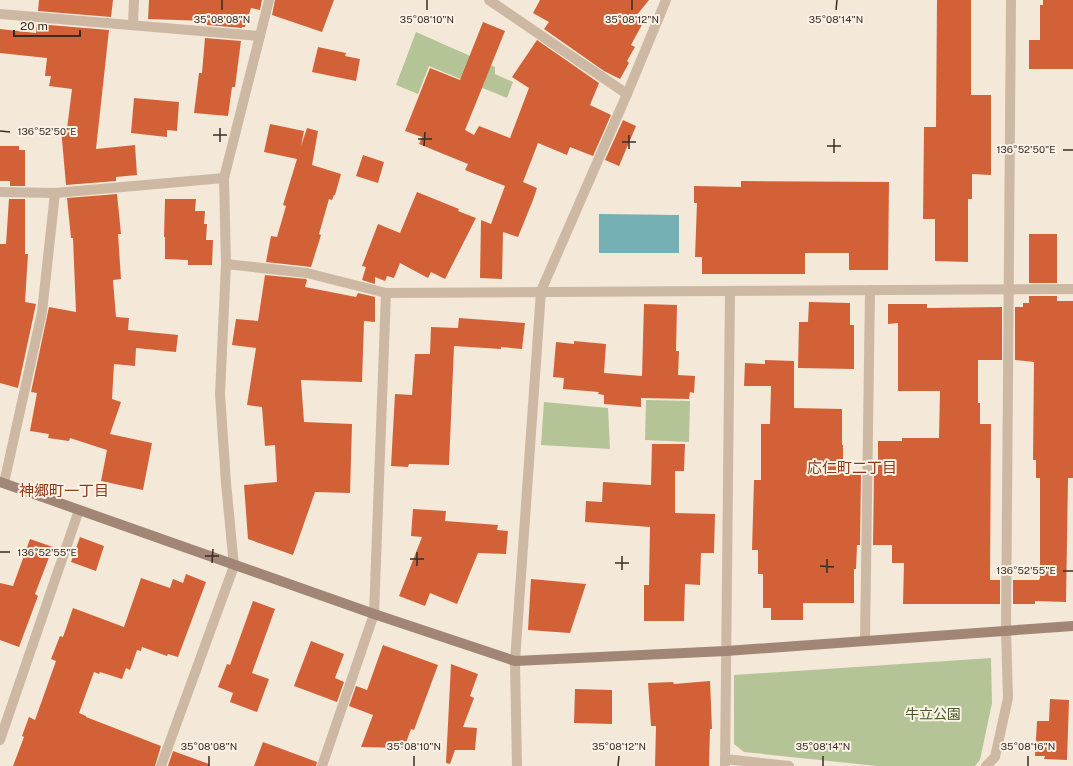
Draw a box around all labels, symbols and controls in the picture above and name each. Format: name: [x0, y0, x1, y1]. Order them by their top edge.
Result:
scale bar: [14, 12, 80, 38]
text: 35°08'08"N: [194, 13, 250, 25]
text: 35°08'10"N: [400, 13, 454, 25]
text: 35°08'12"N: [605, 13, 659, 25]
text: 35°08'14"N: [809, 13, 863, 25]
text: 20 m: [20, 19, 48, 33]
text: 136°52'50"E: [18, 125, 77, 137]
text: 136°52'50"E: [997, 143, 1056, 155]
district label: 応仁町二丁目: [807, 459, 897, 476]
district label: 神郷町一丁目: [19, 482, 109, 499]
text: 136°52'55"E: [17, 546, 77, 558]
text: 136°52'55"E: [996, 564, 1056, 576]
park label: 牛立公園: [905, 706, 961, 722]
text: 35°08'08"N: [181, 740, 237, 752]
text: 35°08'10"N: [387, 740, 441, 752]
text: 35°08'12"N: [592, 740, 646, 752]
text: 35°08'14"N: [796, 740, 850, 752]
text: 35°08'16"N: [1001, 740, 1055, 752]

